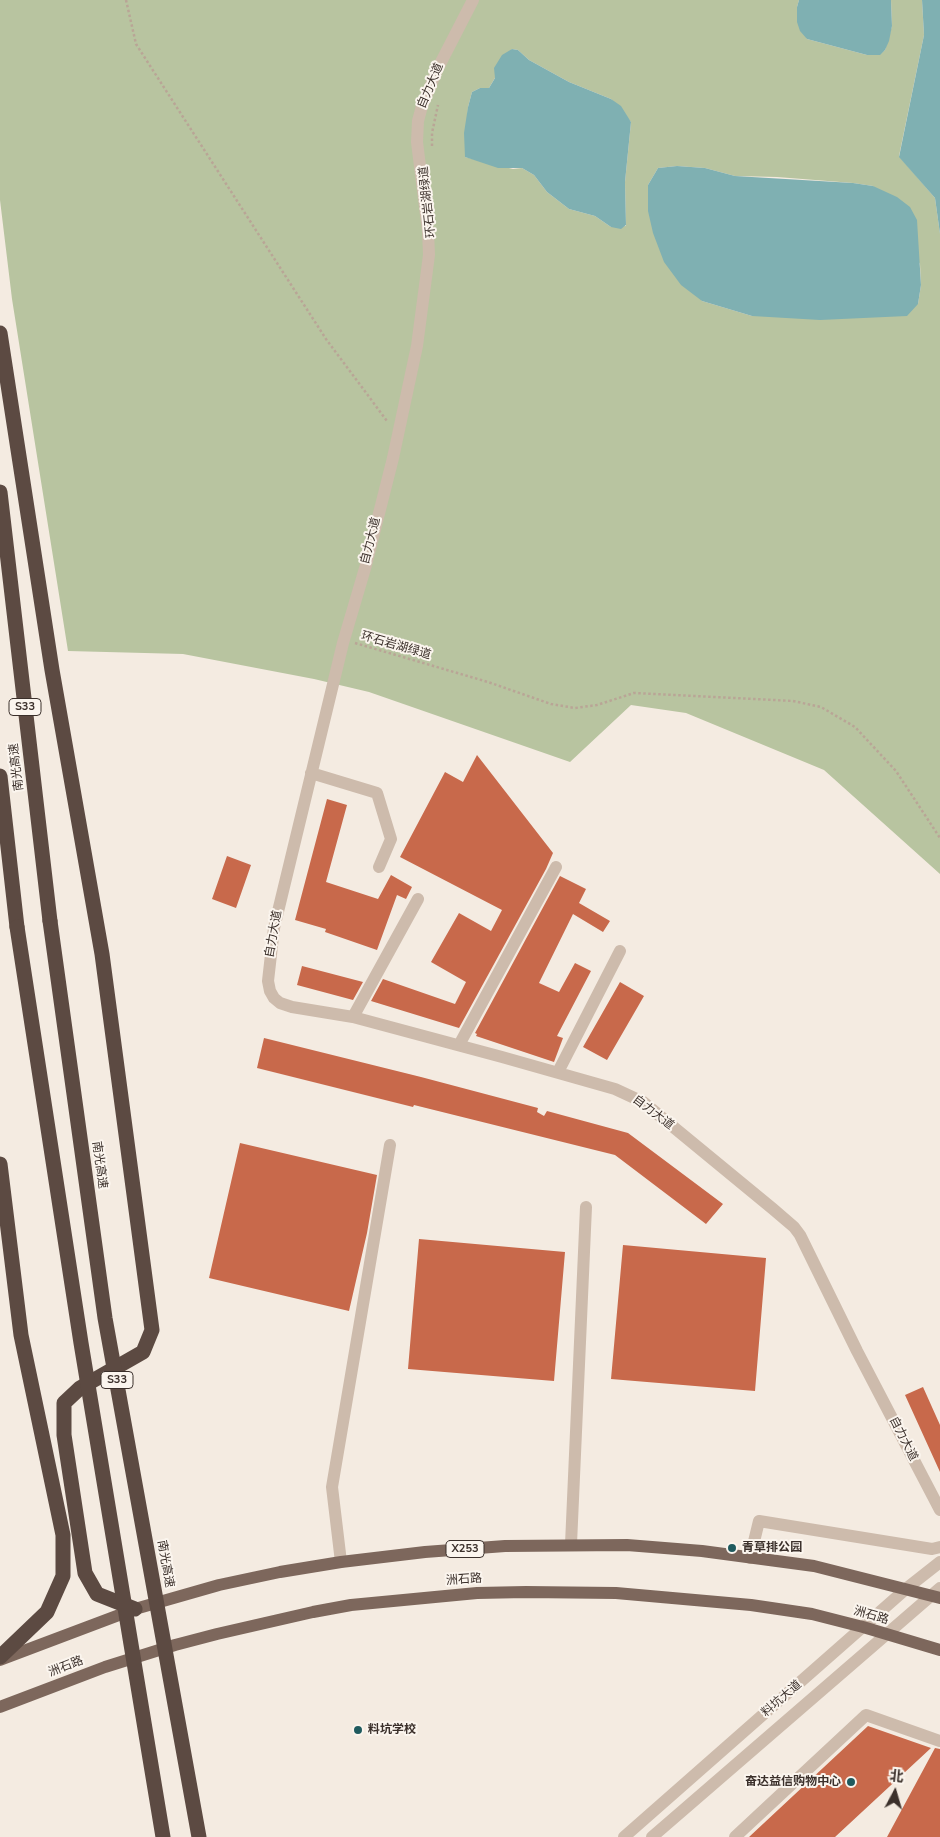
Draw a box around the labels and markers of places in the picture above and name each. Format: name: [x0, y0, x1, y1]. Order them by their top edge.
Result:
place label: 青草排公园: [742, 1541, 802, 1555]
marker: 青草排公园: [726, 1542, 738, 1554]
place label: 料坑学校: [368, 1723, 416, 1737]
marker: 料坑学校: [352, 1724, 364, 1736]
place label: 奋达益信购物中心: [745, 1775, 841, 1789]
marker: 奋达益信购物中心: [845, 1776, 857, 1788]

